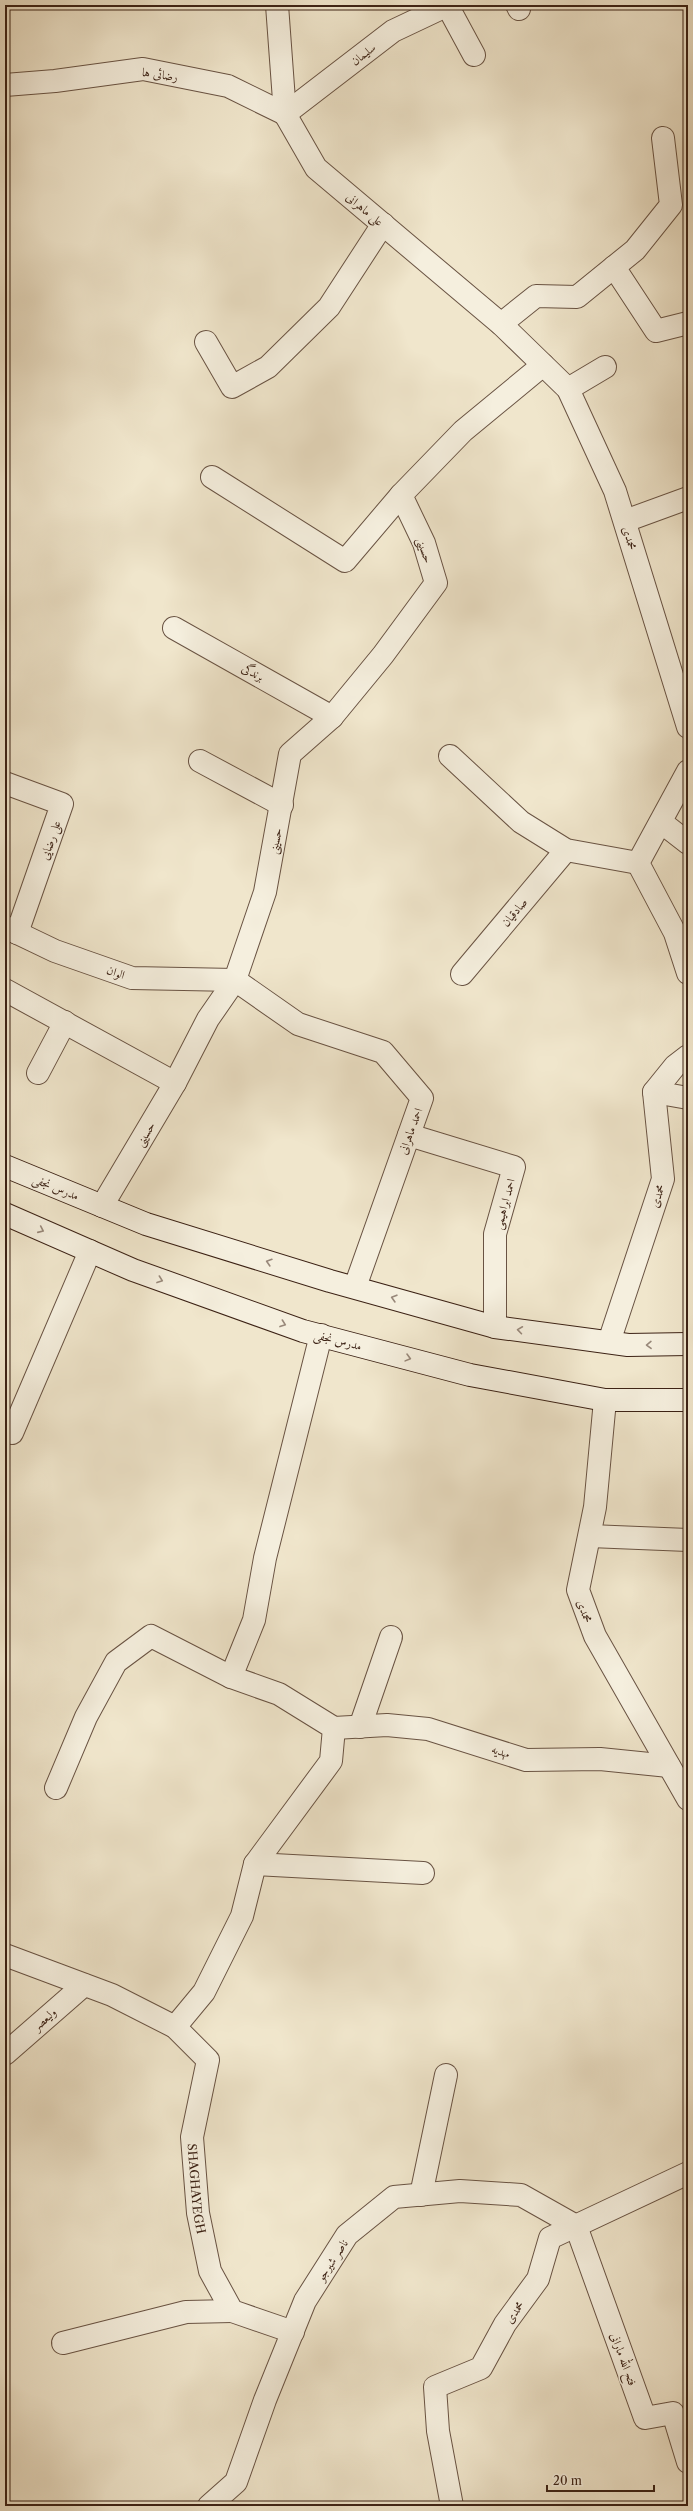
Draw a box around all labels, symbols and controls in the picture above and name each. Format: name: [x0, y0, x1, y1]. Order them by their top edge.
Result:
street label: سلیمان: [348, 40, 379, 68]
street label: رضائی ها: [141, 64, 179, 84]
street label: علی ماهرانی: [342, 189, 387, 231]
street label: محمدی: [619, 525, 641, 551]
street label: حسینی: [412, 535, 436, 566]
street label: برندگی: [239, 659, 267, 684]
street label: علی رضایی: [36, 818, 66, 862]
street label: حسینی: [265, 827, 287, 856]
street label: صادقیان: [498, 895, 530, 929]
street label: الوان: [104, 962, 128, 983]
street label: احمد ماهرانی: [395, 1105, 426, 1157]
street label: حسینی: [132, 1119, 160, 1150]
street label: مدرس نجفی: [30, 1171, 81, 1205]
street label: احمد ابراهیمی: [490, 1177, 520, 1232]
street label: محمدی: [646, 1182, 668, 1210]
one-way arrow: [36, 1225, 44, 1233]
one-way arrow: [266, 1258, 273, 1267]
one-way arrow: [157, 1275, 164, 1284]
one-way arrow: [391, 1294, 398, 1303]
one-way arrow: [279, 1319, 286, 1328]
one-way arrow: [517, 1326, 523, 1335]
street label: مدرس نجفی: [312, 1327, 363, 1355]
one-way arrow: [646, 1341, 652, 1349]
one-way arrow: [405, 1354, 411, 1362]
street label: محمدی: [574, 1597, 596, 1625]
street label: مهدیه: [489, 1741, 513, 1762]
street label: ولیعصر: [27, 2004, 60, 2036]
street label: SHAGHAYEGH: [185, 2143, 210, 2235]
street label: ناصر شیرجو: [312, 2236, 352, 2285]
street label: محمدی: [501, 2298, 527, 2326]
street label: فتح الله مارانی: [604, 2330, 642, 2389]
scale bar: [547, 2467, 654, 2493]
text: 20 m: [553, 2473, 582, 2488]

